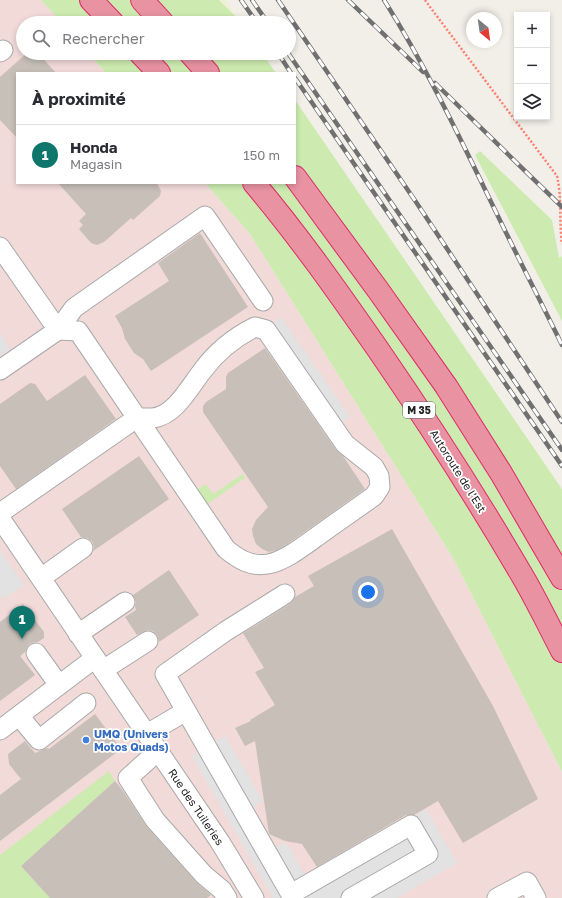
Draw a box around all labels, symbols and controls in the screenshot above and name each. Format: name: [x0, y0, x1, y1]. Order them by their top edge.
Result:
north arrow: [466, 12, 502, 48]
map controls: [514, 12, 550, 120]
button: +: [514, 12, 550, 48]
search box: [16, 16, 296, 60]
icon: search: [30, 27, 52, 49]
text: Rechercher: [62, 29, 145, 47]
button: −: [514, 48, 550, 84]
button: layers: [514, 84, 550, 120]
text: À proximité: [32, 88, 126, 109]
text: Honda: [70, 138, 117, 156]
text: 1: [42, 147, 48, 163]
text: 150 m: [243, 147, 280, 163]
text: Magasin: [70, 156, 122, 172]
road number: M 35: [403, 402, 435, 418]
street label: Autoroute de l’Est: [428, 427, 489, 515]
your location: [358, 582, 378, 602]
pin: 1: [9, 606, 35, 639]
place label: UMQ (Univers Motos Quads): [94, 727, 169, 753]
marker: UMQ (Univers Motos Quads): [81, 735, 91, 745]
street label: Rue des Tuileries: [166, 766, 227, 848]

